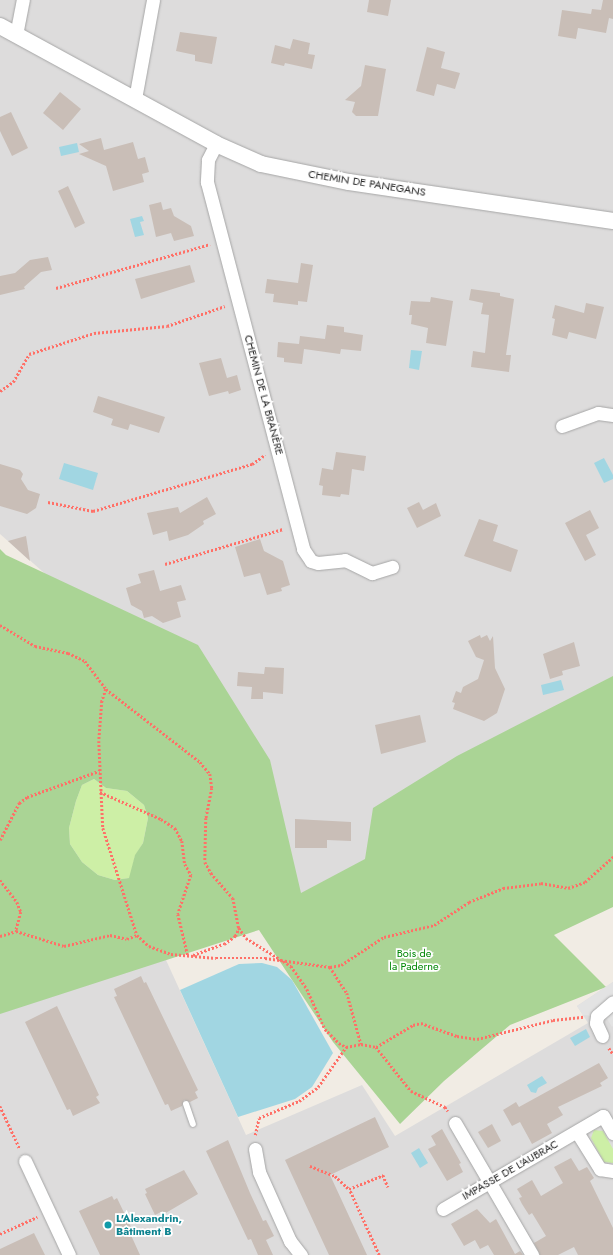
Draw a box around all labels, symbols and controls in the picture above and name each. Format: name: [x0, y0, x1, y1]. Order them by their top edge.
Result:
street label: CHEMIN DE PANEGANS: [307, 167, 427, 199]
street label: CHEMIN DE LA BRANÈRE: [242, 333, 286, 457]
park label: Bois de la Paderne: [389, 947, 439, 973]
street label: IMPASSE DE L'AUBRAC: [460, 1137, 560, 1203]
place label: L'Alexandrin, Bâtiment B: [116, 1212, 182, 1238]
marker: L'Alexandrin, Bâtiment B: [103, 1220, 113, 1230]

